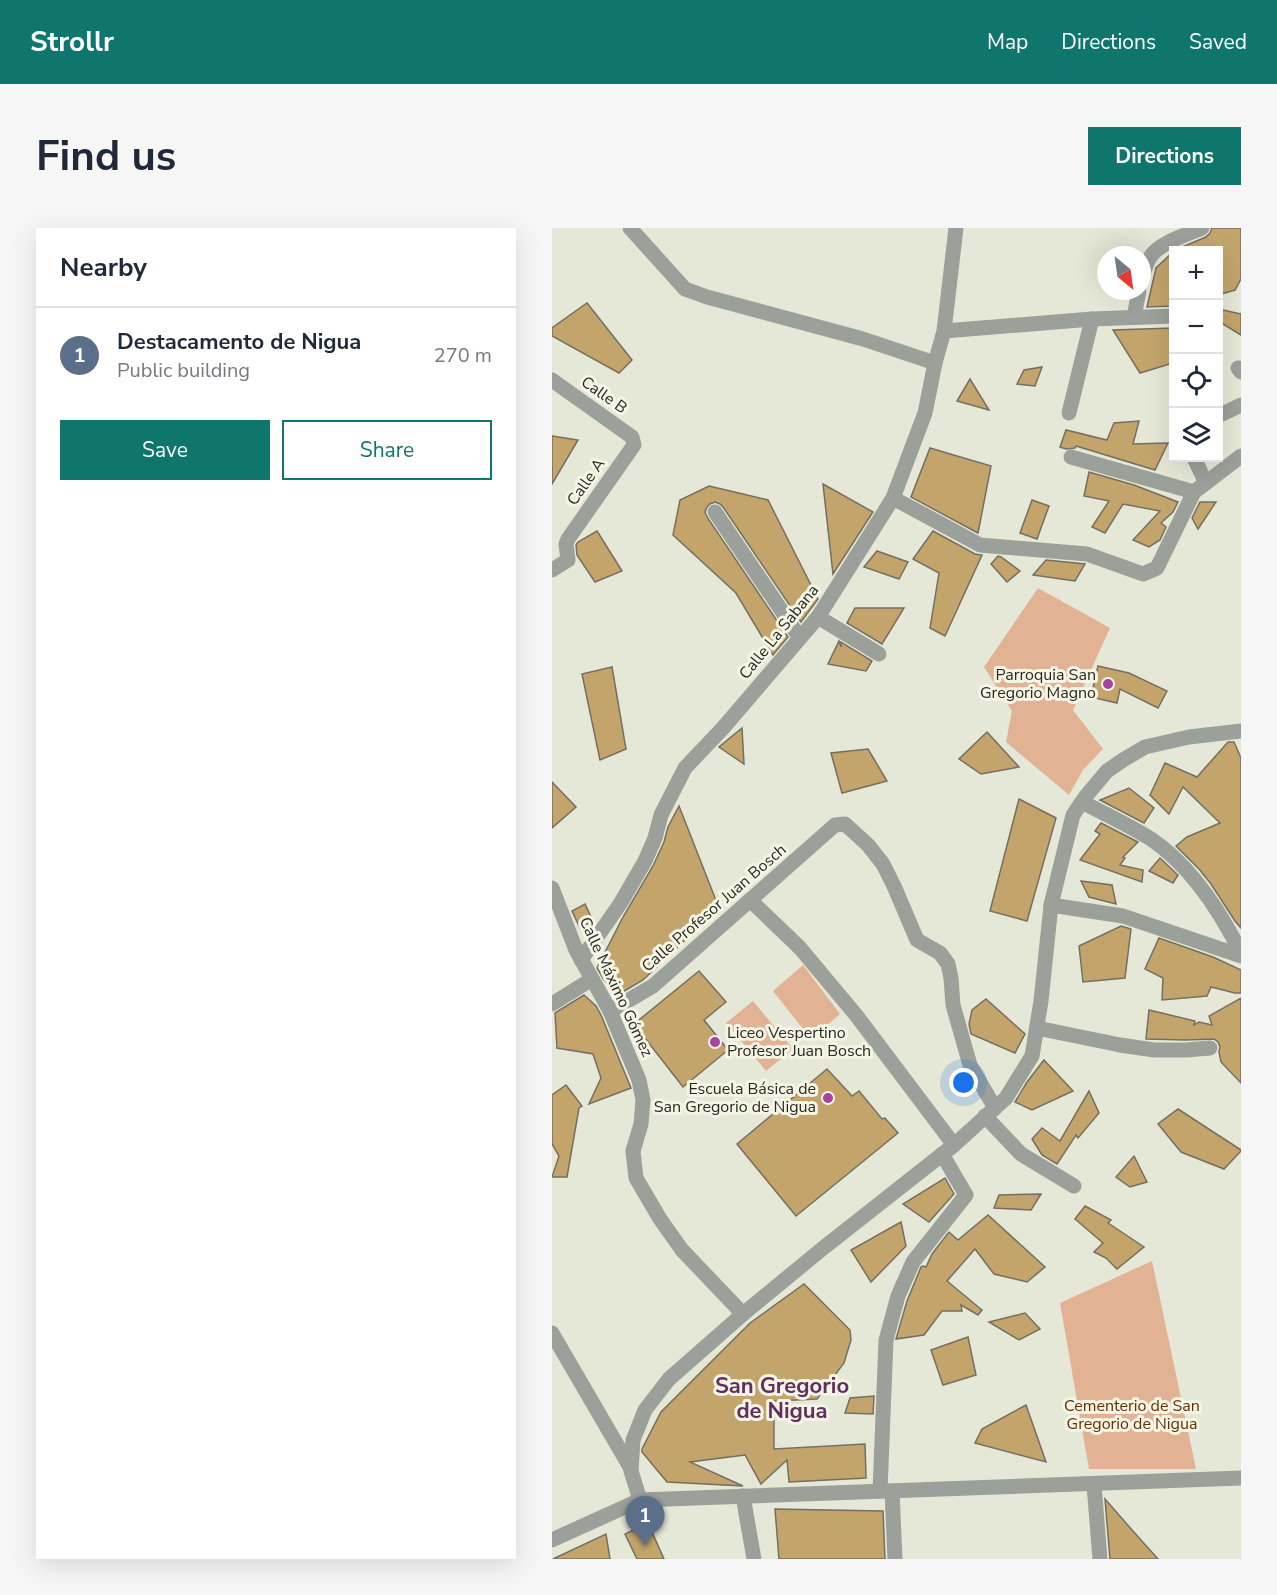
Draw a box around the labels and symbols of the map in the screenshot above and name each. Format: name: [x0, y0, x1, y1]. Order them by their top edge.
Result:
north arrow: [1097, 246, 1151, 300]
street label: Calle B: [576, 371, 632, 419]
street label: Calle A: [562, 454, 610, 510]
street label: Calle La Sabana: [734, 580, 824, 684]
place label: Parroquia San Gregorio Magno: [980, 664, 1096, 704]
marker: Parroquia San Gregorio Magno: [1101, 677, 1115, 691]
street label: Calle Profesor Juan Bosch: [637, 839, 791, 977]
street label: Calle Máximo Gómez: [574, 913, 658, 1061]
place label: Liceo Vespertino Profesor Juan Bosch: [727, 1022, 871, 1062]
marker: Liceo Vespertino Profesor Juan Bosch: [708, 1035, 722, 1049]
your location: [949, 1068, 978, 1097]
place label: Escuela Básica de San Gregorio de Nigua: [654, 1078, 816, 1118]
marker: Escuela Básica de San Gregorio de Nigua: [821, 1091, 835, 1105]
district label: San Gregorio de Nigua: [715, 1371, 849, 1426]
park label: Cementerio de San Gregorio de Nigua: [1064, 1395, 1200, 1435]
pin: 1: [626, 1496, 664, 1546]

